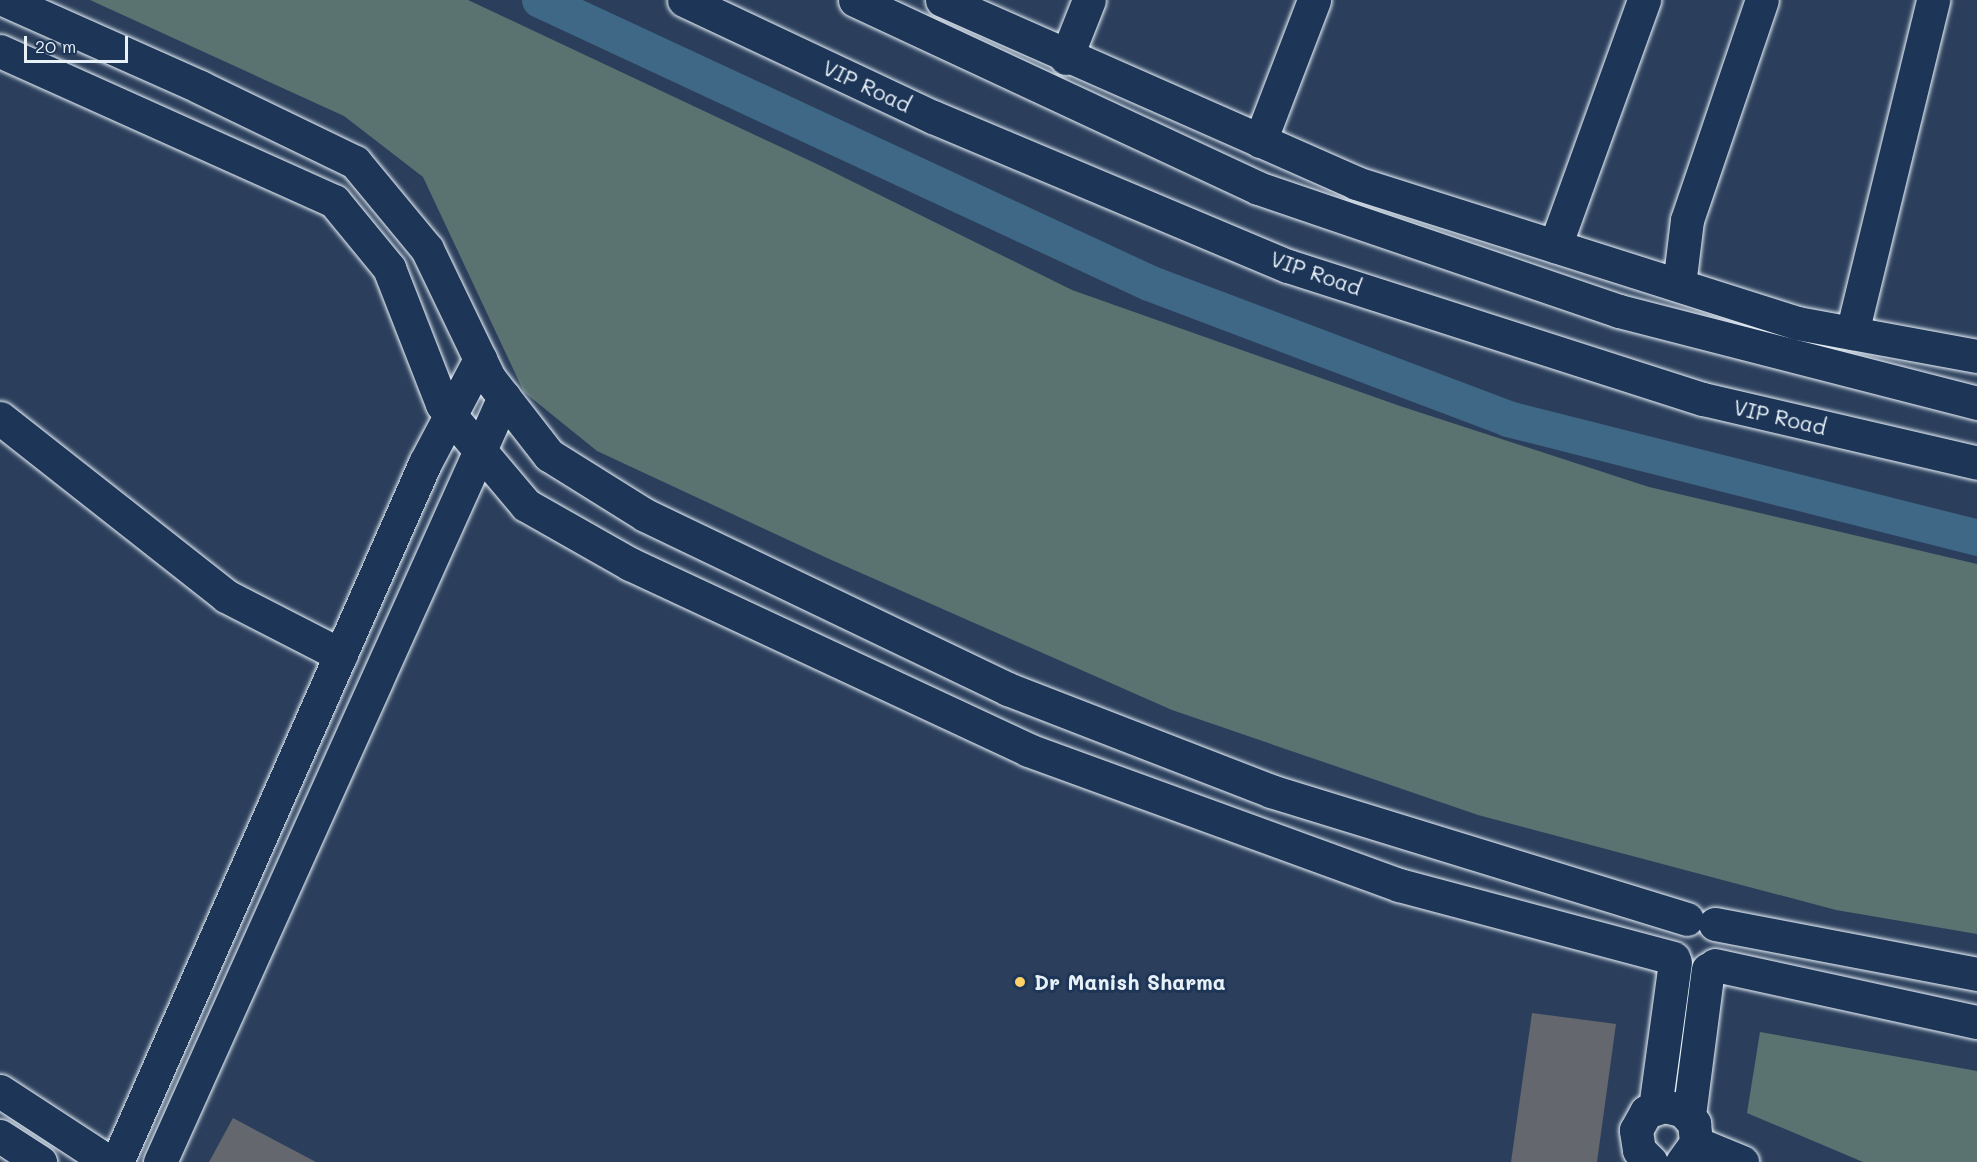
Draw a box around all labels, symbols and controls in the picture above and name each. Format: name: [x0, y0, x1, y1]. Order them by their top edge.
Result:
scale bar: [27, 24, 130, 62]
text: 20 m: [35, 34, 76, 58]
street label: VIP Road: [819, 55, 915, 117]
street label: VIP Road: [1267, 246, 1365, 300]
street label: VIP Road: [1731, 394, 1829, 440]
place label: Dr Manish Sharma: [1034, 969, 1226, 995]
marker: Dr Manish Sharma: [1011, 973, 1029, 991]

